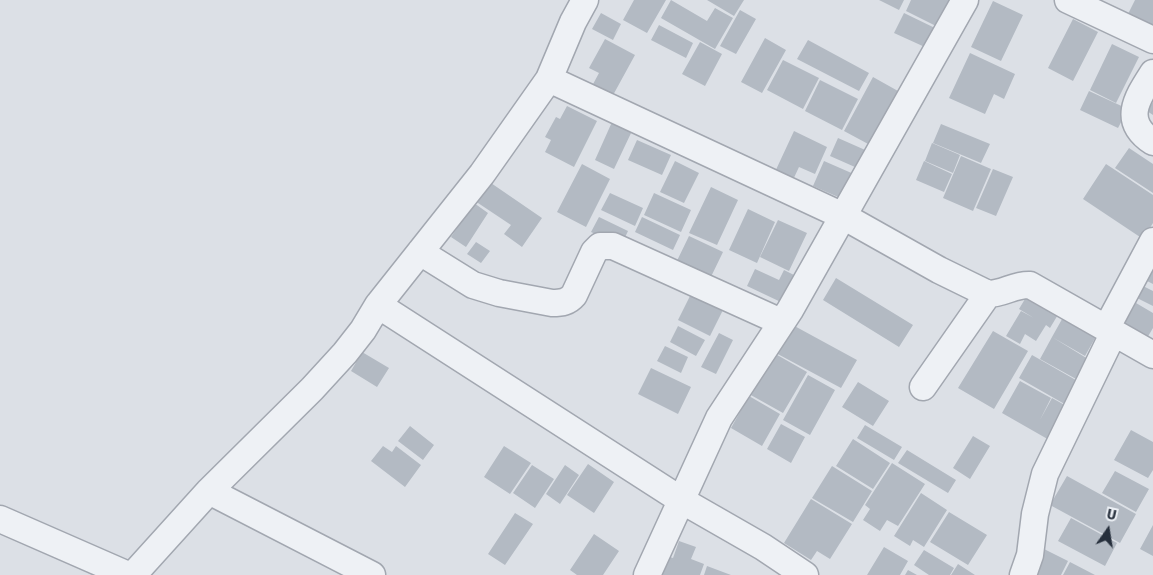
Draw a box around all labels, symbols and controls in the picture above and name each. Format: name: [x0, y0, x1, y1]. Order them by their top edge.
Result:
north arrow: [1083, 505, 1133, 555]
text: U: [1105, 506, 1118, 524]

